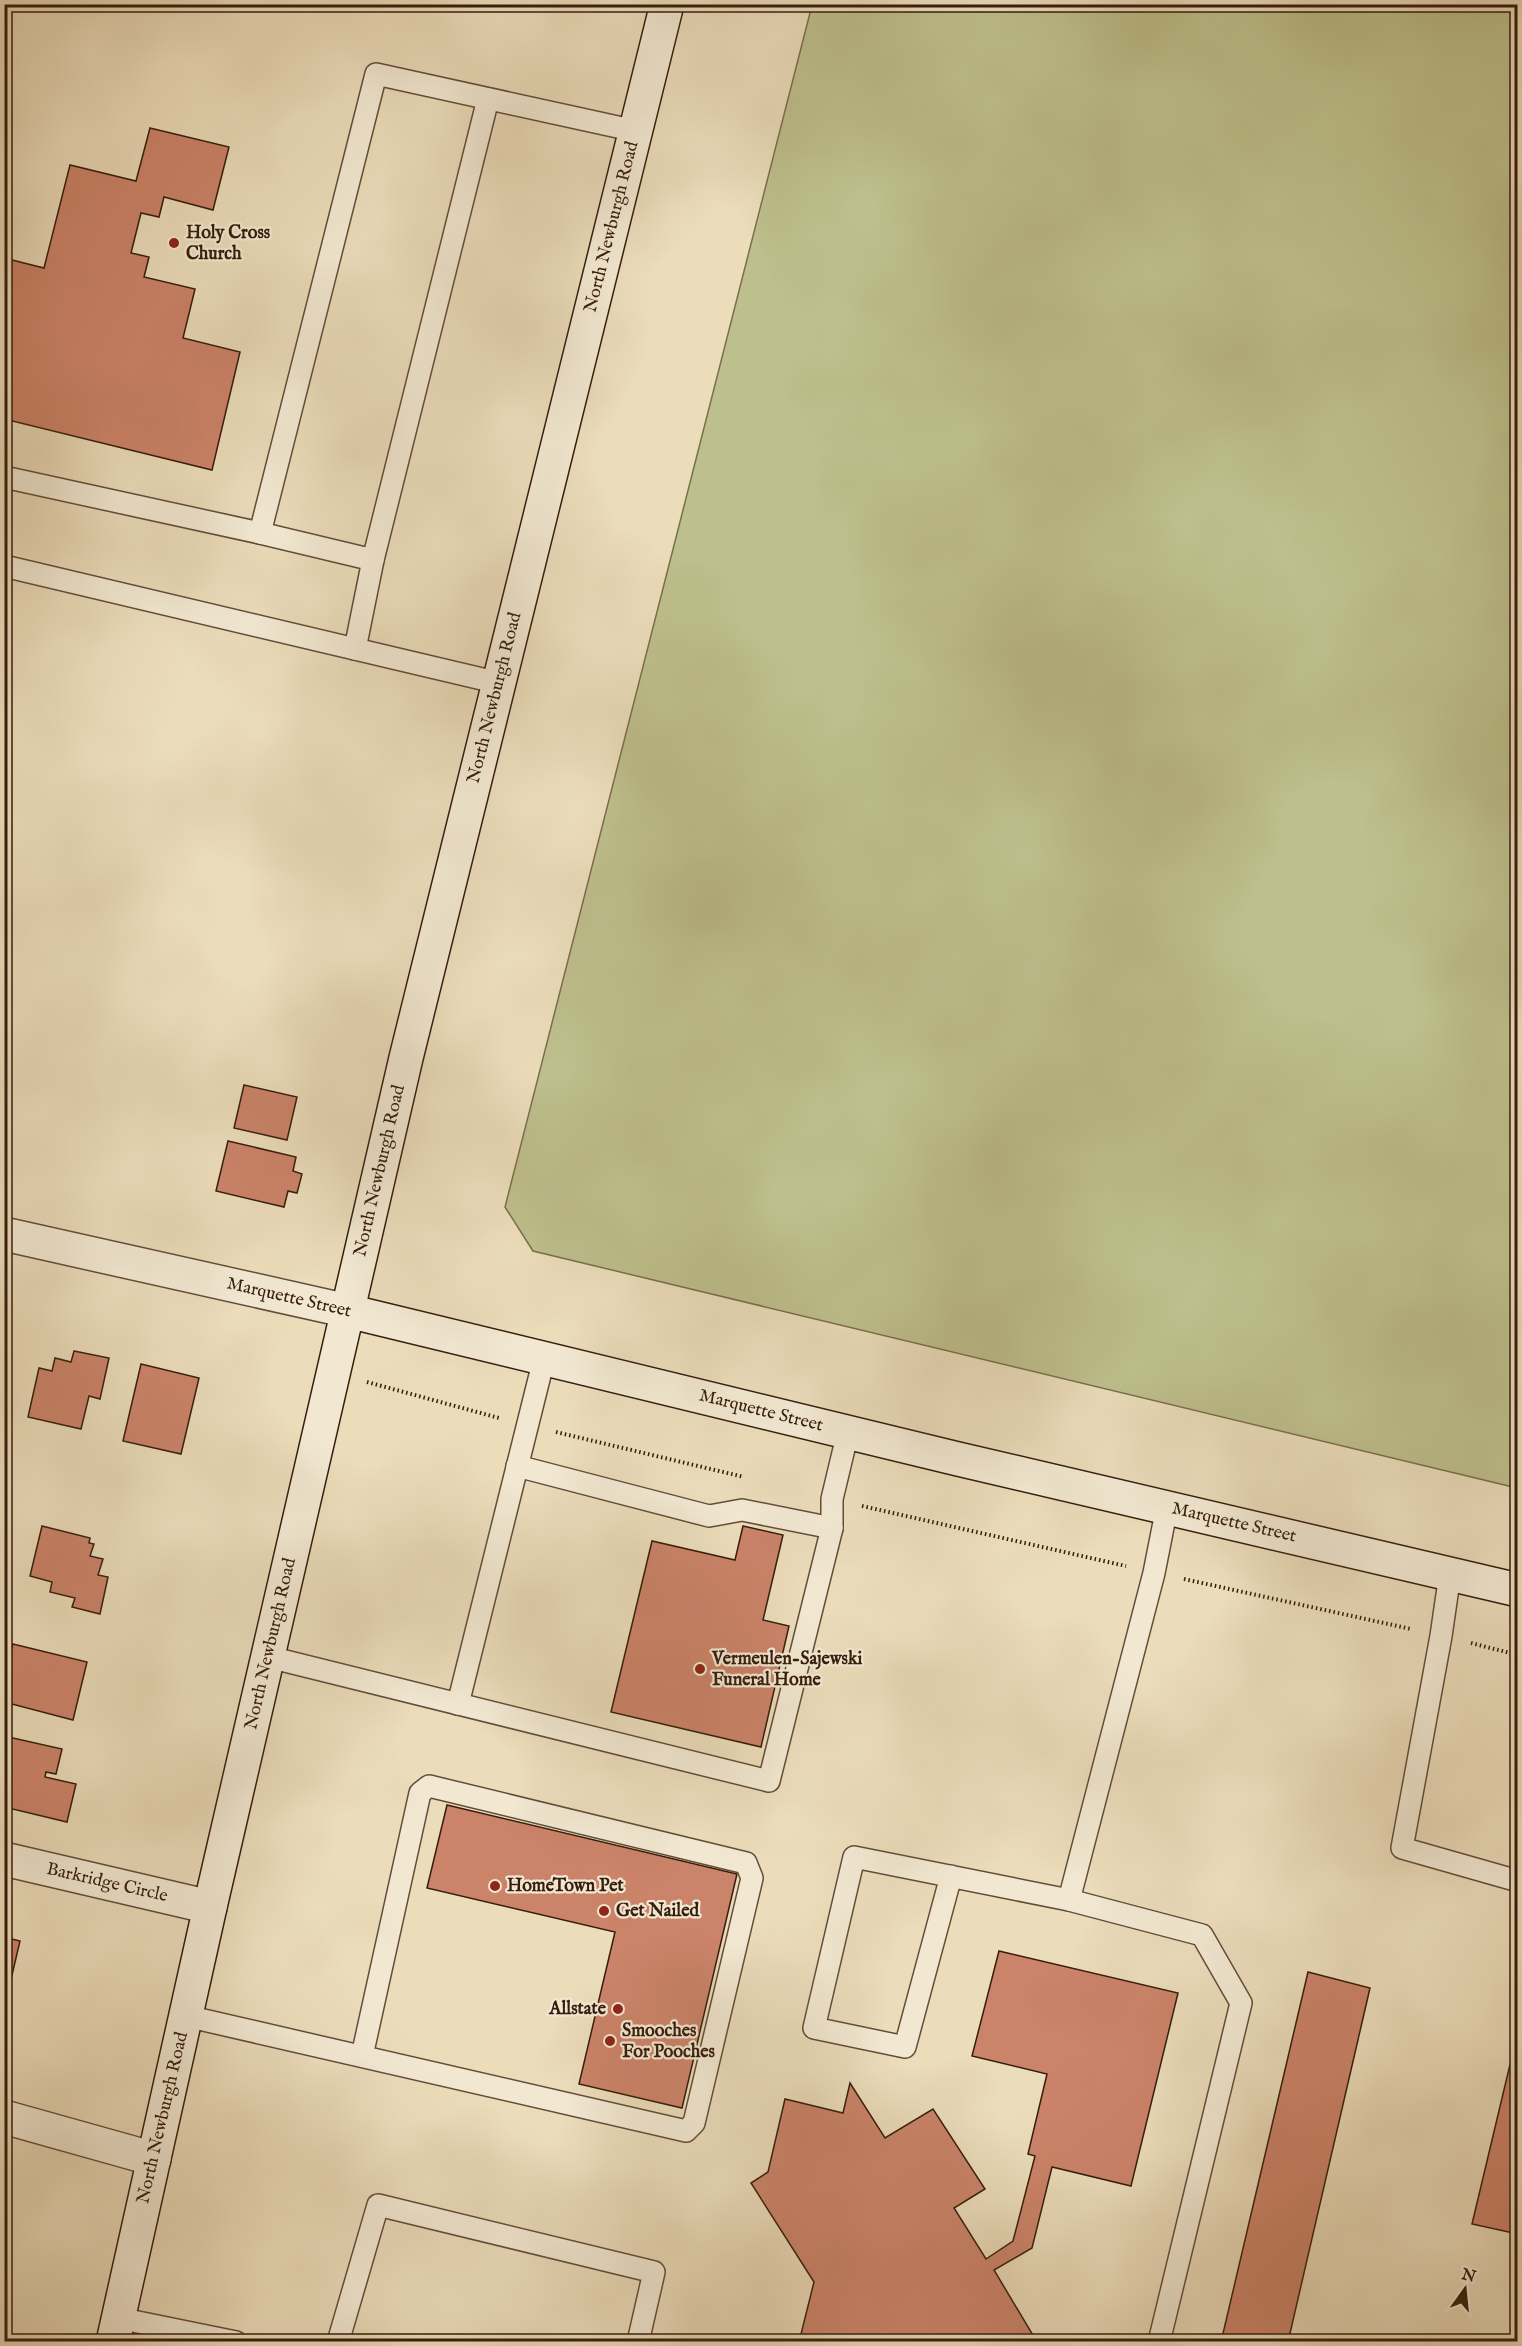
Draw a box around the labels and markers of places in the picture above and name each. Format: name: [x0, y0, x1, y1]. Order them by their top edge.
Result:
place label: Holy Cross Church: [186, 222, 271, 266]
marker: Holy Cross Church: [167, 236, 181, 250]
place label: Vermeulen-Sajewski Funeral Home: [711, 1648, 863, 1692]
marker: Vermeulen-Sajewski Funeral Home: [693, 1662, 707, 1676]
place label: HomeTown Pet: [507, 1875, 624, 1898]
marker: HomeTown Pet: [488, 1879, 502, 1893]
place label: Get Nailed: [616, 1900, 699, 1923]
marker: Get Nailed: [597, 1904, 611, 1918]
place label: Allstate: [548, 1998, 607, 2021]
marker: Allstate: [611, 2002, 625, 2016]
place label: Smooches For Pooches: [622, 2020, 715, 2064]
marker: Smooches For Pooches: [603, 2034, 617, 2048]

